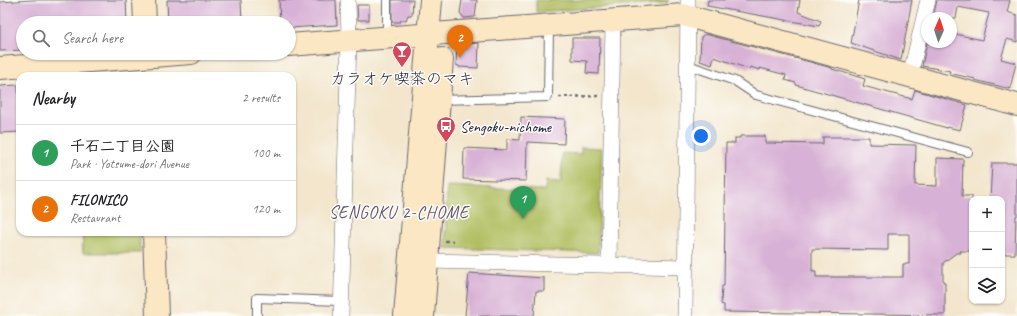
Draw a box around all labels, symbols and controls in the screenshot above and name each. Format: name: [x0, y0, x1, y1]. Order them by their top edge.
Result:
north arrow: [921, 12, 957, 48]
search box: [16, 16, 296, 60]
pin: 2: [447, 25, 473, 58]
icon: search: [30, 27, 52, 49]
text: Search here: [62, 29, 123, 48]
bar icon: カラオケ喫茶のマキ: [391, 40, 413, 68]
place label: カラオケ喫茶のマキ: [330, 69, 474, 89]
text: Nearby: [32, 88, 75, 109]
text: 2 results: [242, 90, 280, 106]
bus stop icon: Sengoku-nichome: [435, 115, 457, 143]
place label: Sengoku-nichome: [460, 117, 553, 137]
your location: [691, 126, 711, 146]
text: 千石二丁目公園: [70, 137, 175, 156]
text: 1: [42, 145, 48, 161]
text: 100 m: [252, 145, 280, 161]
text: Park · Yotsume-dori Avenue: [70, 156, 189, 172]
pin: 1: [510, 186, 536, 219]
text: FILONICO: [70, 191, 126, 210]
map controls: [969, 196, 1005, 304]
button: +: [969, 196, 1005, 232]
text: 2: [42, 201, 48, 217]
text: 120 m: [252, 201, 280, 217]
district label: SENGOKU 2-CHOME: [329, 202, 470, 223]
text: Restaurant: [70, 210, 120, 226]
button: −: [969, 232, 1005, 268]
button: layers: [969, 268, 1005, 304]

